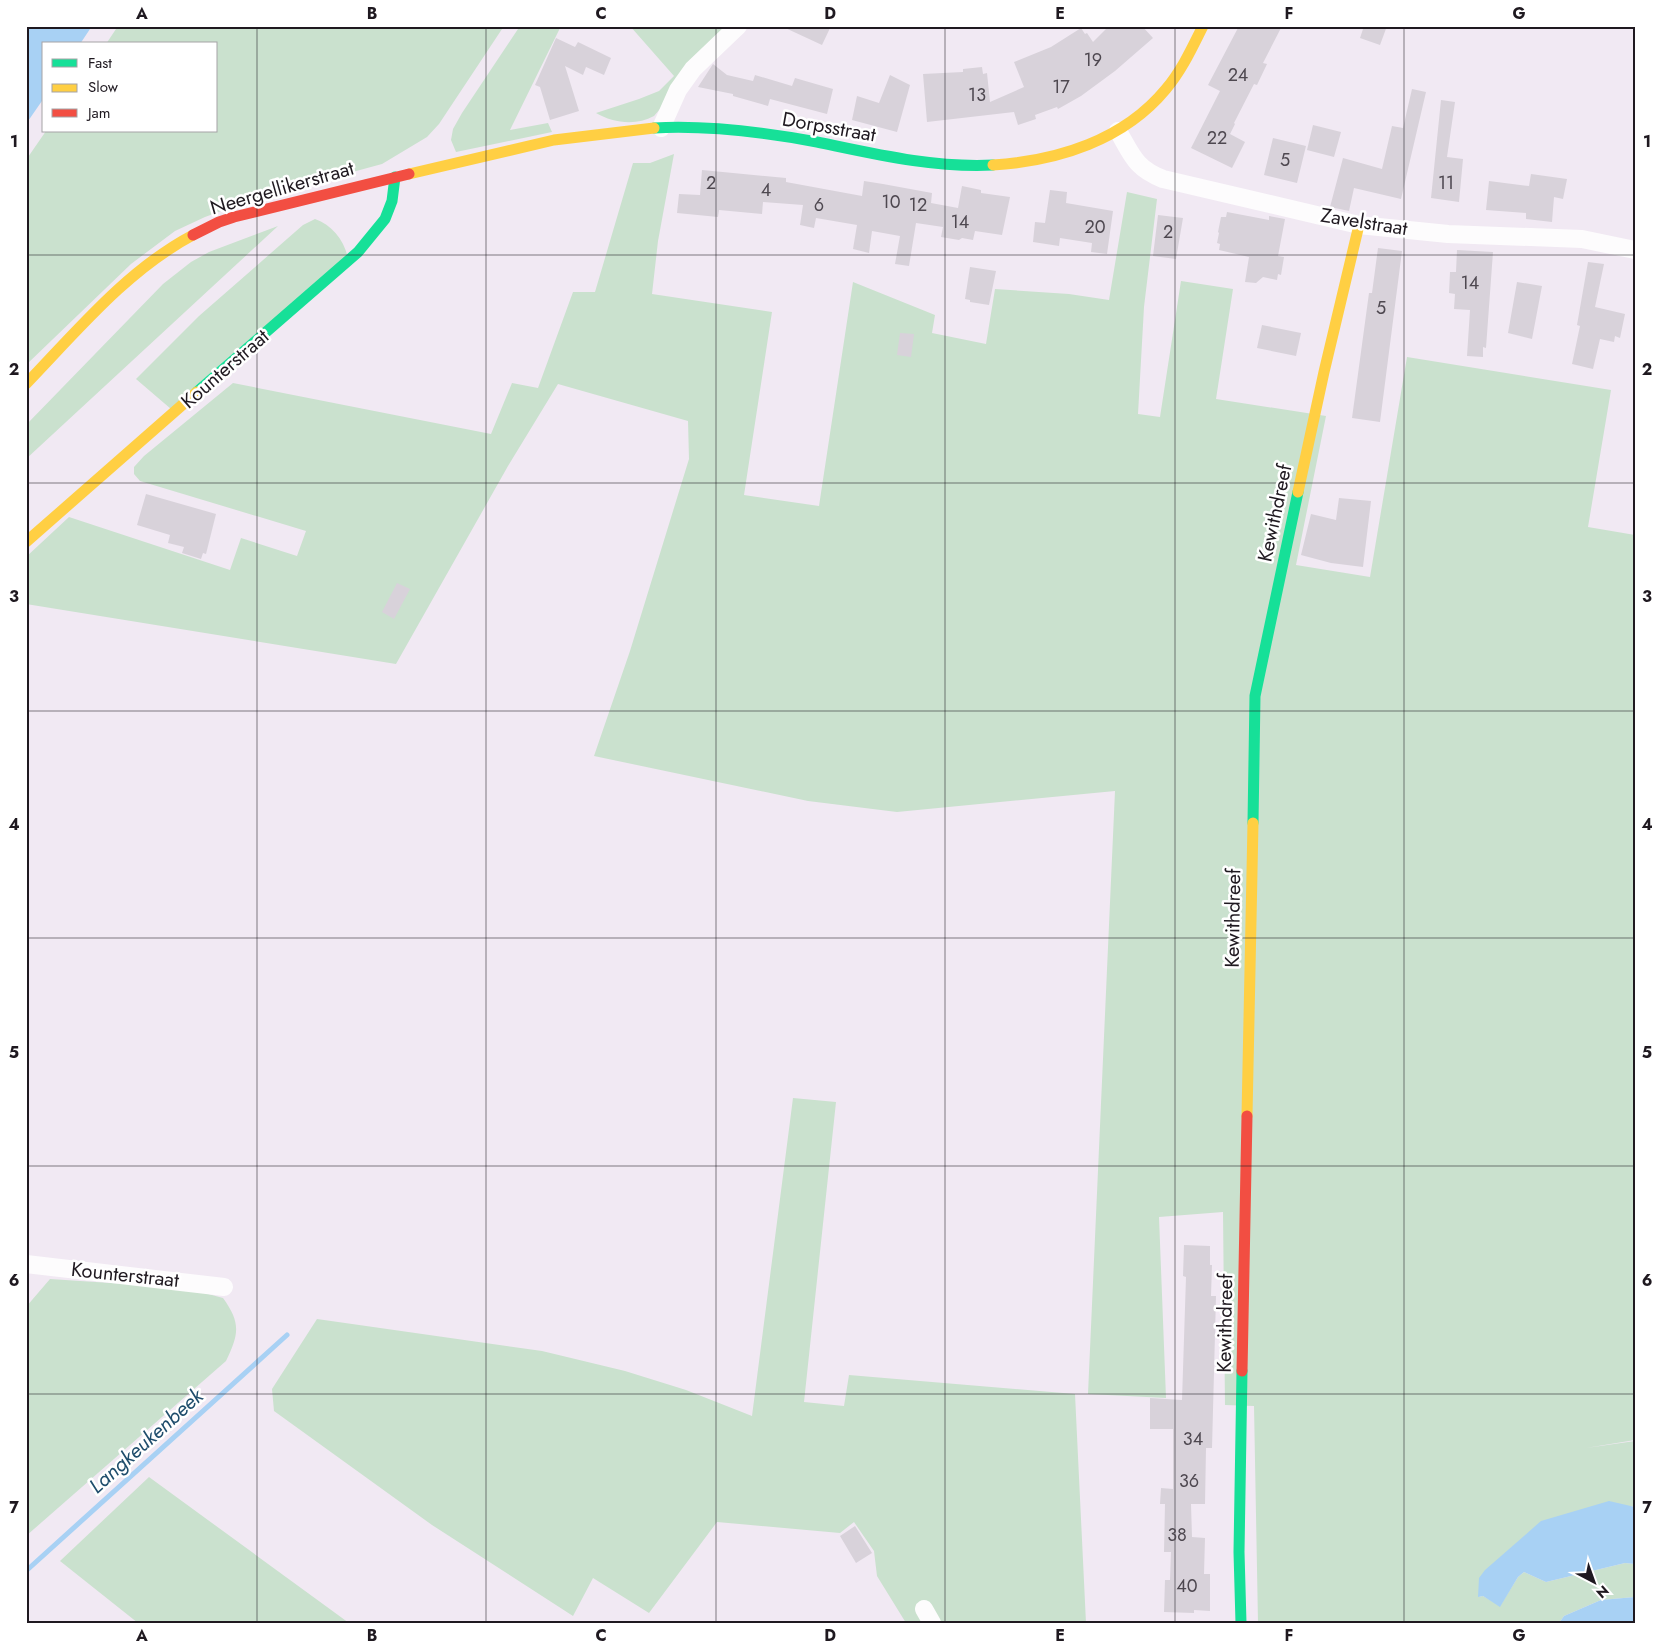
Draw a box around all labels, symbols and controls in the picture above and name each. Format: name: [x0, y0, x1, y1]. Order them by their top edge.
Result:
text: A: [135, 2, 148, 25]
text: B: [367, 2, 377, 25]
text: C: [595, 2, 607, 25]
text: D: [824, 2, 836, 25]
text: E: [1055, 2, 1065, 25]
text: F: [1285, 2, 1293, 25]
text: G: [1512, 2, 1526, 25]
legend: [42, 42, 218, 132]
house number: 19: [1084, 47, 1102, 73]
text: Fast: [88, 52, 112, 74]
house number: 24: [1228, 62, 1248, 88]
house number: 17: [1052, 74, 1070, 100]
text: Slow: [88, 76, 119, 98]
house number: 13: [968, 82, 986, 108]
text: Jam: [86, 102, 111, 124]
street label: Dorpsstraat: [780, 105, 878, 150]
house number: 22: [1207, 125, 1227, 151]
text: 1: [10, 130, 18, 153]
text: 1: [1643, 130, 1651, 153]
house number: 5: [1280, 147, 1290, 173]
street label: Neergellikerstraat: [207, 154, 357, 222]
house number: 2: [706, 170, 716, 196]
house number: 11: [1438, 170, 1454, 196]
house number: 4: [761, 177, 771, 203]
house number: 10: [882, 189, 901, 215]
house number: 6: [814, 192, 824, 218]
house number: 12: [909, 192, 927, 218]
street label: Zavelstraat: [1318, 201, 1410, 243]
house number: 14: [951, 209, 969, 235]
house number: 20: [1084, 214, 1106, 240]
house number: 2: [1163, 219, 1173, 245]
house number: 14: [1461, 270, 1479, 296]
house number: 5: [1376, 295, 1386, 321]
street label: Kounterstraat: [175, 322, 276, 415]
text: 2: [9, 358, 19, 381]
text: 2: [1642, 358, 1652, 381]
street label: Kewithdreef: [1251, 460, 1300, 564]
text: 3: [9, 585, 19, 608]
text: 3: [1642, 585, 1652, 608]
text: 4: [8, 813, 20, 836]
text: 4: [1641, 813, 1653, 836]
street label: Kewithdreef: [1218, 867, 1248, 968]
text: 5: [9, 1041, 19, 1064]
text: 5: [1642, 1041, 1652, 1064]
street label: Kounterstraat: [70, 1255, 181, 1295]
text: 6: [9, 1269, 19, 1292]
text: 6: [1642, 1269, 1652, 1292]
street label: Kewithdreef: [1210, 1272, 1240, 1373]
water label: Langkeukenbeek: [82, 1381, 210, 1500]
house number: 34: [1183, 1426, 1203, 1452]
house number: 36: [1179, 1468, 1199, 1494]
text: 7: [9, 1496, 19, 1519]
text: 7: [1642, 1496, 1652, 1519]
house number: 38: [1167, 1522, 1187, 1548]
north arrow: [1568, 1556, 1618, 1606]
house number: 40: [1176, 1573, 1198, 1599]
text: N: [1592, 1581, 1613, 1603]
text: A: [135, 1624, 148, 1647]
text: B: [367, 1624, 377, 1647]
text: C: [595, 1624, 607, 1647]
text: D: [824, 1624, 836, 1647]
text: E: [1055, 1624, 1065, 1647]
text: F: [1285, 1624, 1293, 1647]
text: G: [1512, 1624, 1526, 1647]

